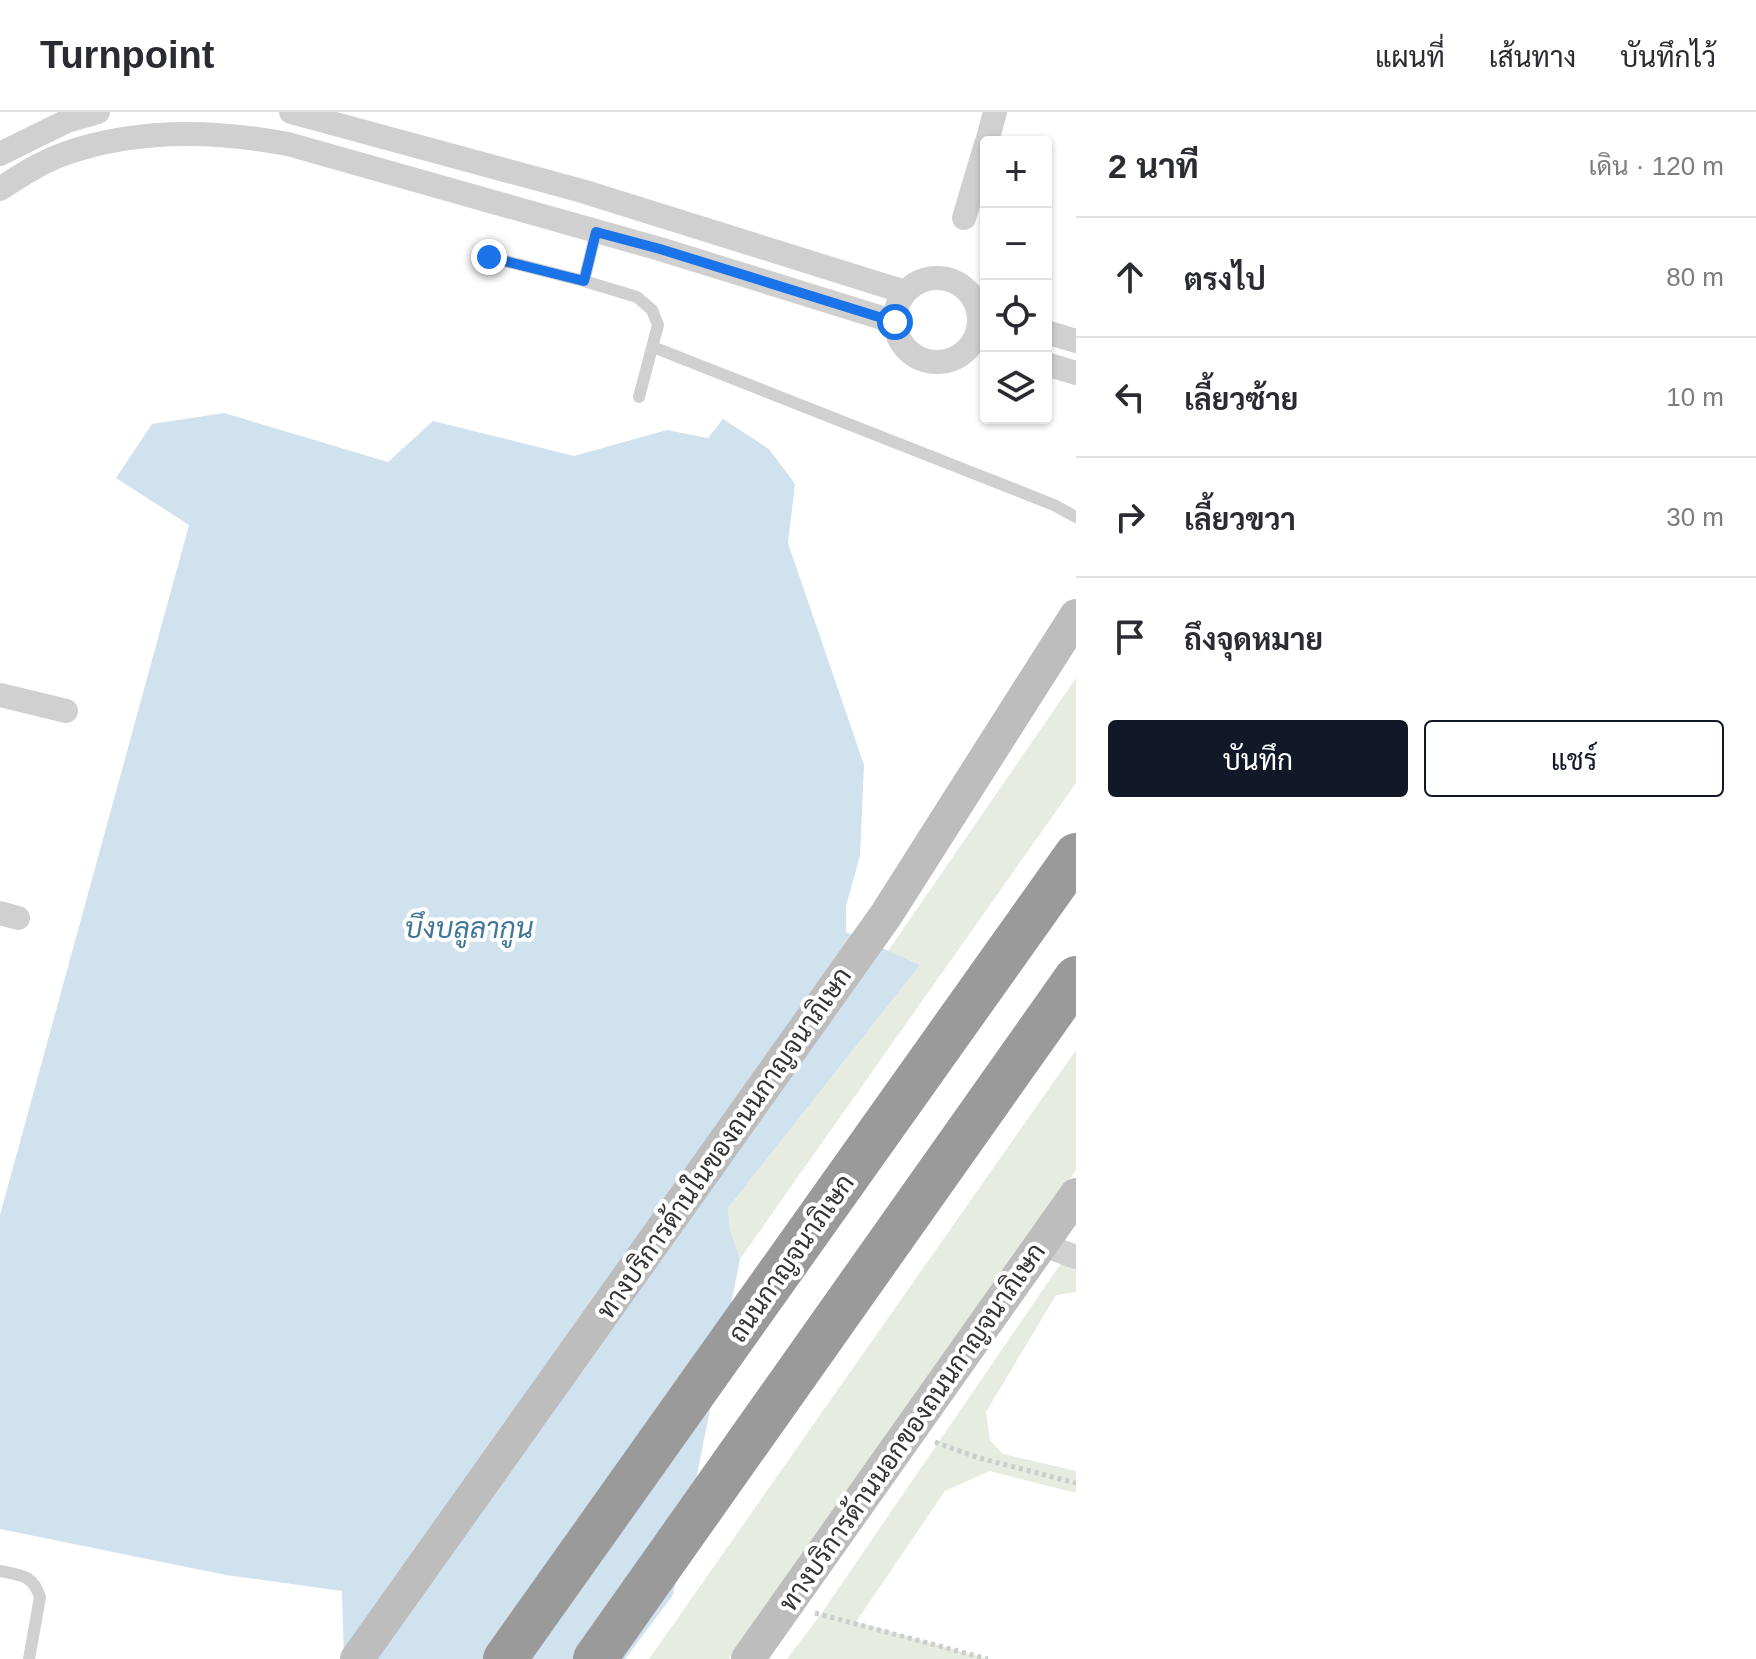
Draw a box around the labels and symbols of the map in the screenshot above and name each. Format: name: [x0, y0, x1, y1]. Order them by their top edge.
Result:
route end: [471, 239, 507, 275]
route start: [877, 304, 913, 340]
water label: บึงบลูลากูน: [405, 910, 534, 948]
street label: ทางบริการด้านในของถนนกาญจนาภิเษก: [590, 961, 858, 1325]
street label: ถนนกาญจนาภิเษก: [722, 1168, 860, 1348]
street label: ทางบริการด้านนอกของถนนกาญจนาภิเษก: [772, 1237, 1052, 1617]

